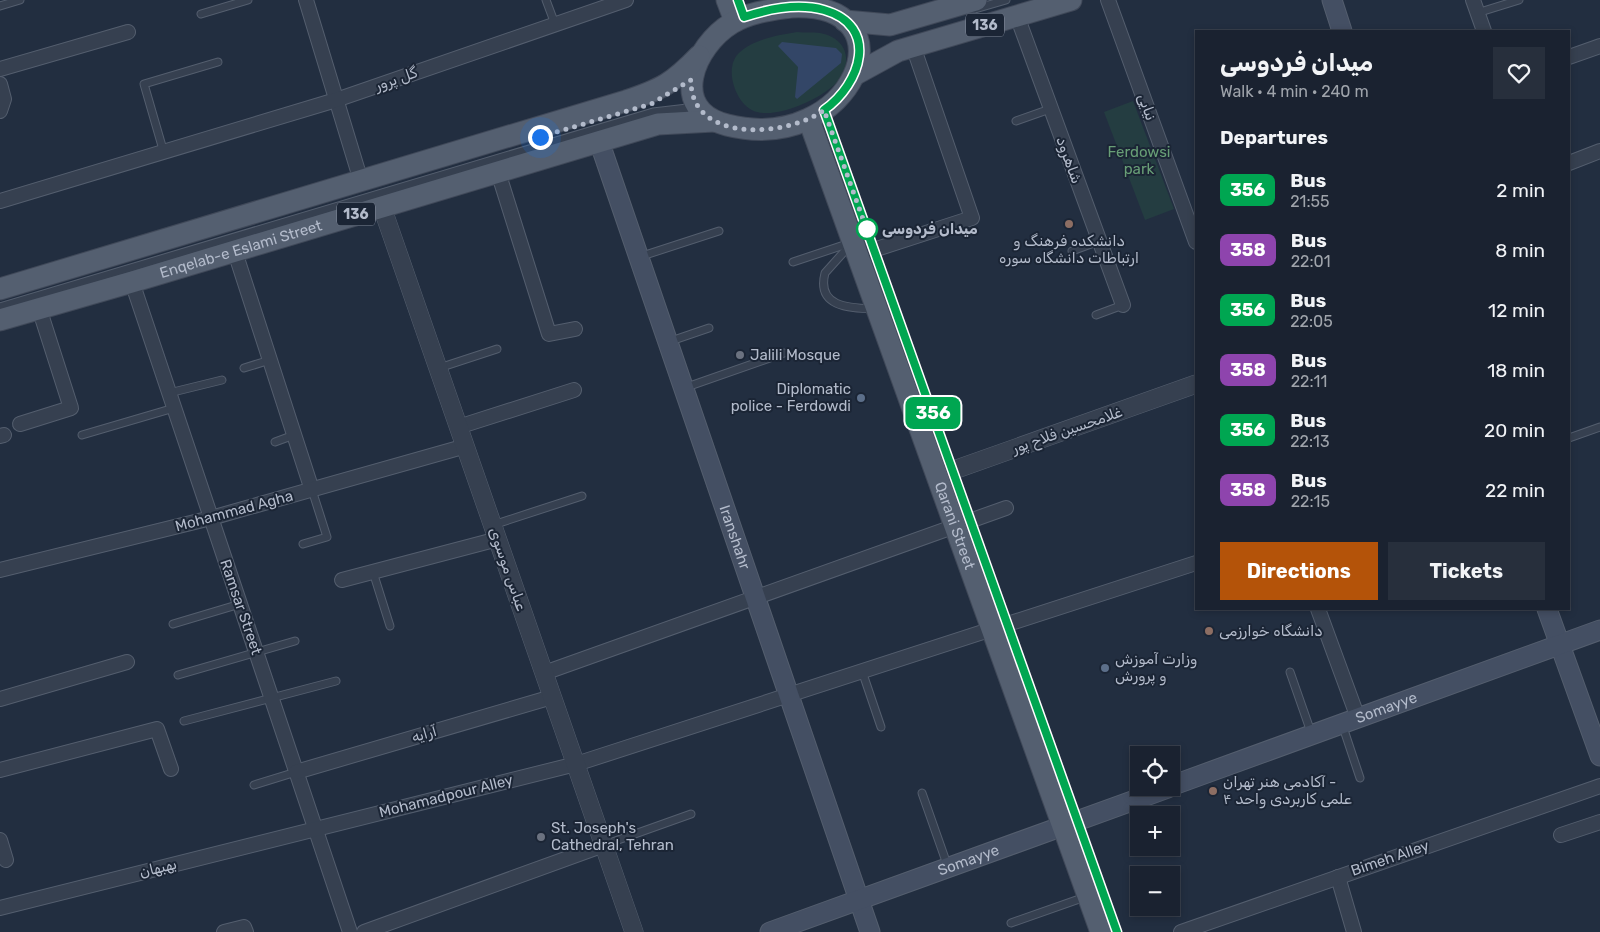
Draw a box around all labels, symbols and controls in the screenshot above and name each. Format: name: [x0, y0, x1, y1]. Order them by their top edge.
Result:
road number: 136: [966, 14, 1004, 36]
button: heart: [1493, 47, 1545, 99]
text: میدان فردوسی: [1220, 49, 1373, 77]
street label: گل پرور: [371, 63, 420, 96]
text: Walk · 4 min · 240 m: [1220, 82, 1369, 101]
street label: نیایی: [1134, 91, 1160, 123]
your location: [528, 125, 553, 150]
text: Departures: [1220, 126, 1328, 149]
street label: شاهرود: [1051, 134, 1086, 186]
park label: Ferdowsi park: [1108, 143, 1170, 178]
text: Bus: [1290, 169, 1326, 192]
text: 356: [1230, 179, 1265, 201]
text: 2 min: [1496, 179, 1545, 202]
text: 21:55: [1290, 192, 1330, 211]
road number: 136: [337, 202, 375, 225]
street label: Enqelab-e Eslami Street: [158, 216, 324, 282]
marker: میدان فردوسی: [856, 218, 878, 240]
marker: دانشکده فرهنگ و ارتباطات دانشگاه سوره: [1063, 218, 1075, 230]
place label: میدان فردوسی: [882, 220, 978, 238]
text: Bus: [1291, 229, 1327, 252]
place label: دانشکده فرهنگ و ارتباطات دانشگاه سوره: [999, 232, 1139, 267]
text: 358: [1230, 239, 1266, 261]
text: 8 min: [1495, 239, 1545, 262]
text: 22:01: [1291, 252, 1331, 271]
text: Bus: [1290, 289, 1326, 312]
text: 356: [1230, 299, 1265, 321]
text: 12 min: [1488, 299, 1545, 322]
text: 22:05: [1290, 312, 1333, 331]
place label: Jalili Mosque: [750, 346, 841, 364]
marker: Jalili Mosque: [734, 349, 746, 361]
text: Bus: [1291, 349, 1327, 372]
text: 358: [1230, 359, 1266, 381]
text: 18 min: [1487, 359, 1545, 382]
text: 22:11: [1291, 372, 1327, 391]
place label: Diplomatic police - Ferdowdi: [731, 380, 851, 415]
marker: Diplomatic police - Ferdowdi: [855, 392, 867, 404]
line badge: 356: [904, 397, 962, 429]
text: 356: [915, 402, 951, 424]
street label: غلامحسین فلاح‌ پور: [1009, 403, 1125, 460]
text: Bus: [1290, 409, 1326, 432]
text: 356: [1230, 419, 1265, 441]
text: 20 min: [1484, 419, 1545, 442]
text: 22:13: [1290, 432, 1330, 451]
text: Bus: [1291, 469, 1327, 492]
street label: Qarani Street: [931, 479, 979, 572]
text: 358: [1230, 479, 1266, 501]
text: 22 min: [1485, 479, 1545, 502]
street label: Mohammad Agha: [173, 487, 295, 535]
text: 22:15: [1291, 492, 1330, 511]
street label: Iranshahr: [715, 503, 754, 572]
street label: عباس موسوی: [485, 525, 531, 613]
button: Directions: [1220, 542, 1378, 600]
button: Tickets: [1388, 542, 1545, 600]
street label: Ramsar Street: [216, 557, 266, 657]
place label: دانشگاه خوارزمی: [1219, 622, 1323, 640]
marker: دانشگاه خوارزمی: [1203, 625, 1215, 637]
place label: وزارت آموزش و پرورش: [1115, 650, 1197, 686]
marker: وزارت آموزش و پرورش: [1099, 662, 1111, 674]
street label: Somayye: [1353, 688, 1419, 727]
street label: آرایه: [409, 722, 439, 746]
map controls: [1130, 746, 1180, 916]
button: locate: [1130, 746, 1180, 796]
street label: Mohamadpour Alley: [377, 771, 515, 821]
place label: آکادمی هنر تهران - علمی کاربردی واحد ۴: [1223, 773, 1352, 809]
marker: آکادمی هنر تهران - علمی کاربردی واحد ۴: [1207, 785, 1219, 797]
button: +: [1130, 806, 1180, 856]
place label: St. Joseph's Cathedral, Tehran: [551, 819, 674, 854]
marker: St. Joseph's Cathedral, Tehran: [535, 831, 547, 843]
street label: Bimeh Alley: [1349, 836, 1431, 880]
street label: Somayye: [935, 841, 1002, 880]
street label: بهبهان: [137, 855, 179, 881]
button: −: [1130, 866, 1180, 916]

